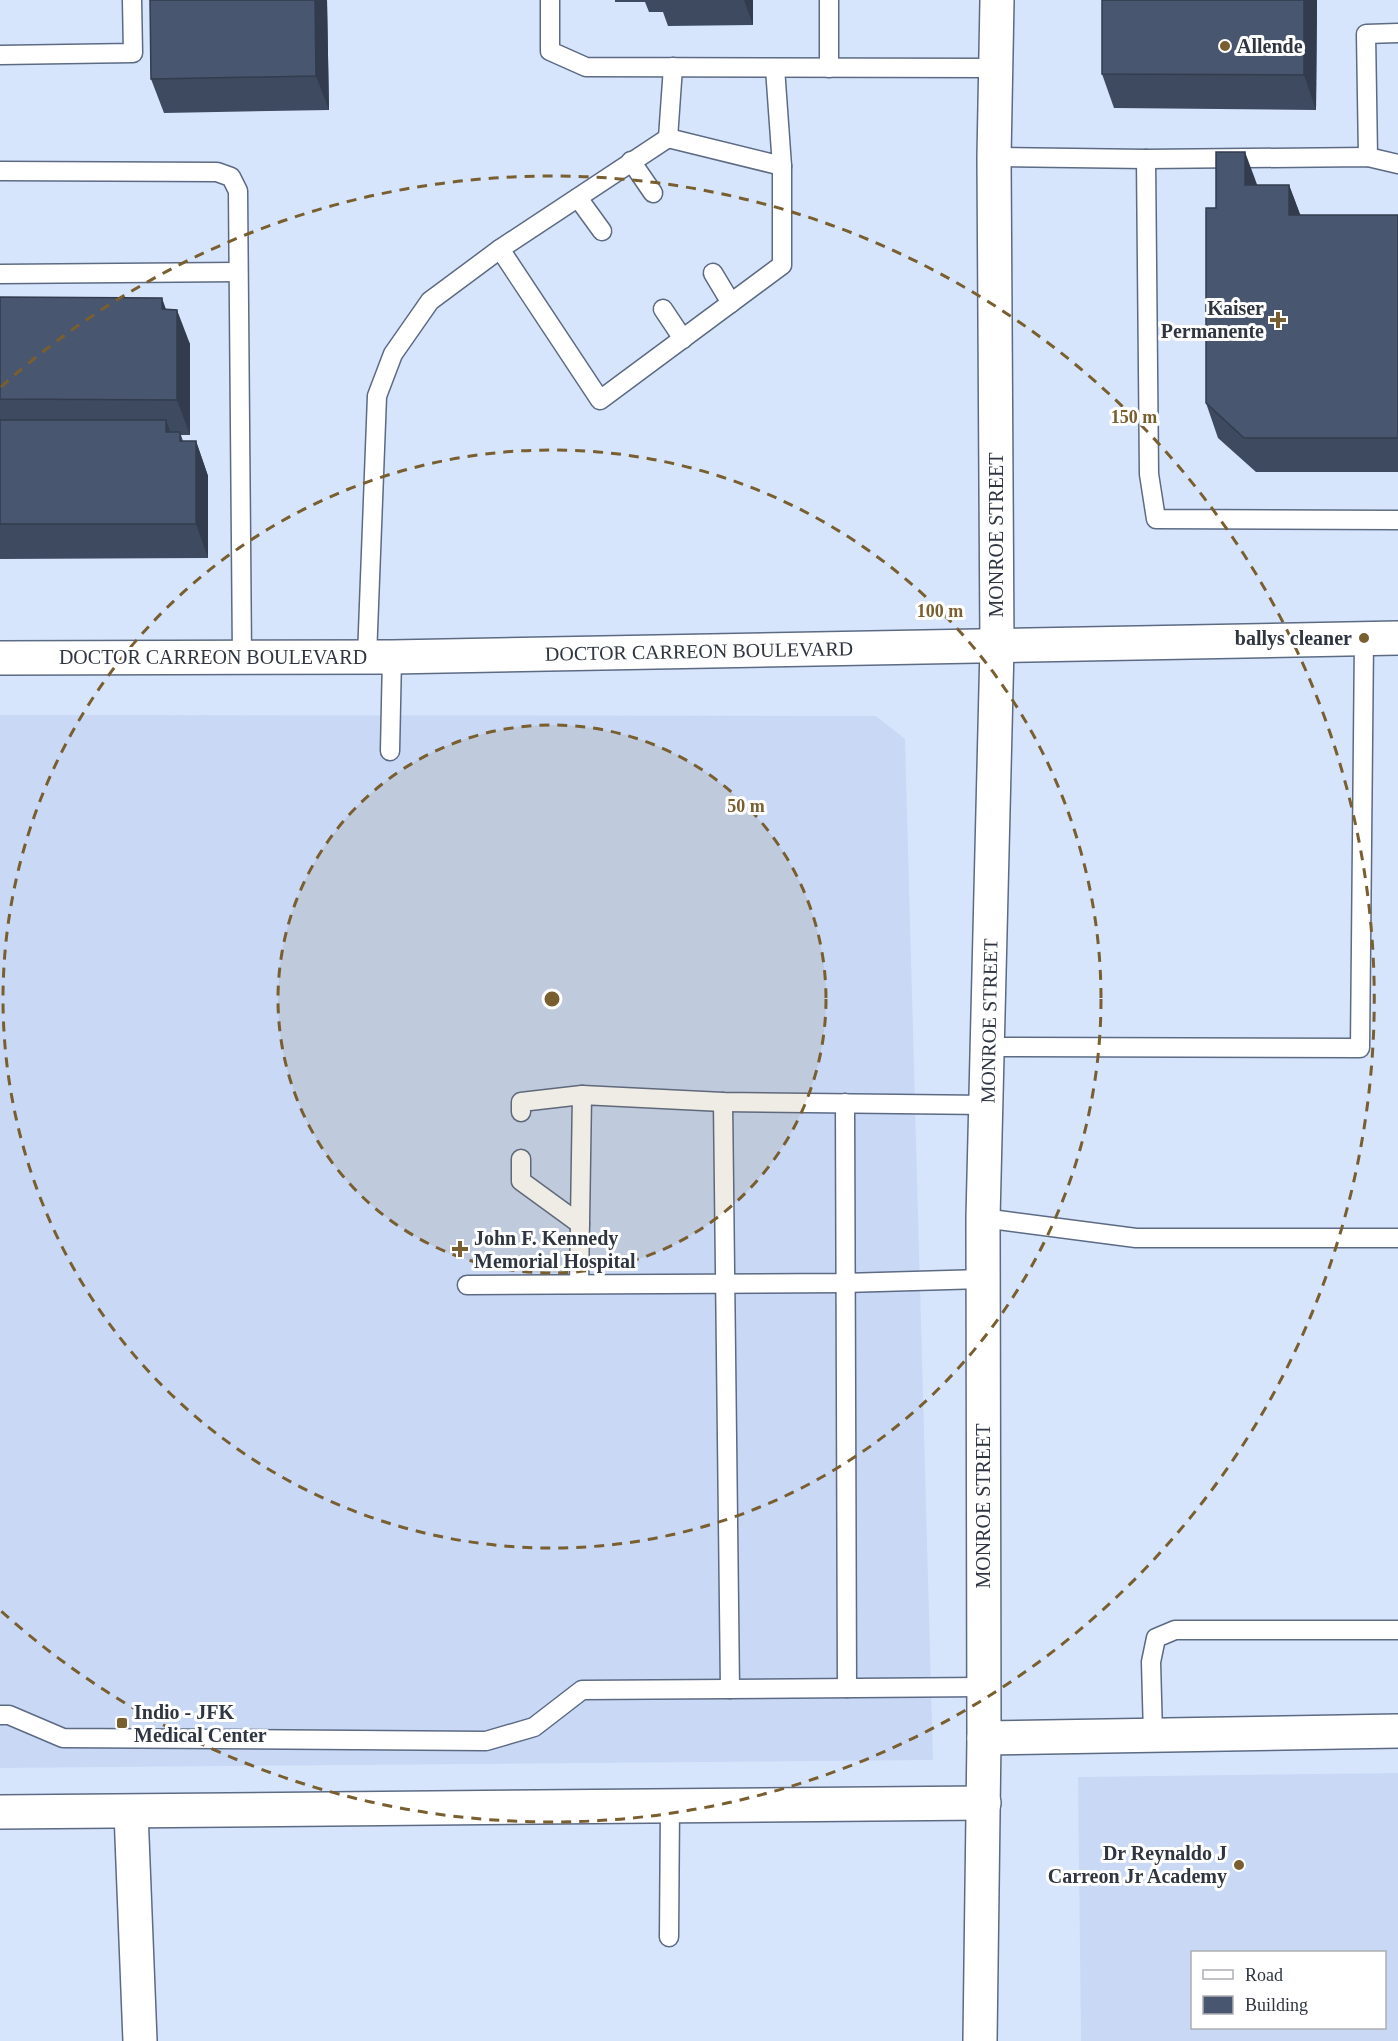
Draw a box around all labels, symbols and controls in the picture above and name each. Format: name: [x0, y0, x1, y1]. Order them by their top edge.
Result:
place label: Allende: [1237, 35, 1303, 57]
marker: Allende: [1218, 39, 1232, 53]
place label: Kaiser Permanente: [1161, 297, 1264, 342]
marker: Kaiser Permanente: [1269, 311, 1287, 329]
text: 150 m: [1111, 407, 1157, 427]
street label: MONROE STREET: [985, 453, 1007, 618]
text: 100 m: [917, 601, 963, 621]
place label: ballys cleaner: [1235, 627, 1352, 650]
marker: ballys cleaner: [1357, 631, 1371, 645]
street label: DOCTOR CARREON BOULEVARD: [545, 637, 853, 665]
street label: DOCTOR CARREON BOULEVARD: [59, 646, 367, 668]
text: 50 m: [727, 796, 765, 816]
street label: MONROE STREET: [977, 938, 1001, 1104]
centre of rings: [542, 989, 562, 1009]
place label: John F. Kennedy Memorial Hospital: [474, 1227, 636, 1273]
marker: John F. Kennedy Memorial Hospital: [451, 1240, 469, 1258]
street label: MONROE STREET: [972, 1424, 994, 1589]
place label: Indio - JFK Medical Center: [134, 1701, 267, 1746]
marker: Indio - JFK Medical Center: [115, 1716, 129, 1730]
place label: Dr Reynaldo J Carreon Jr Academy: [1048, 1842, 1227, 1888]
marker: Dr Reynaldo J Carreon Jr Academy: [1232, 1858, 1246, 1872]
legend: [1191, 1951, 1386, 2029]
text: Road: [1245, 1965, 1283, 1985]
text: Building: [1245, 1995, 1308, 2015]

